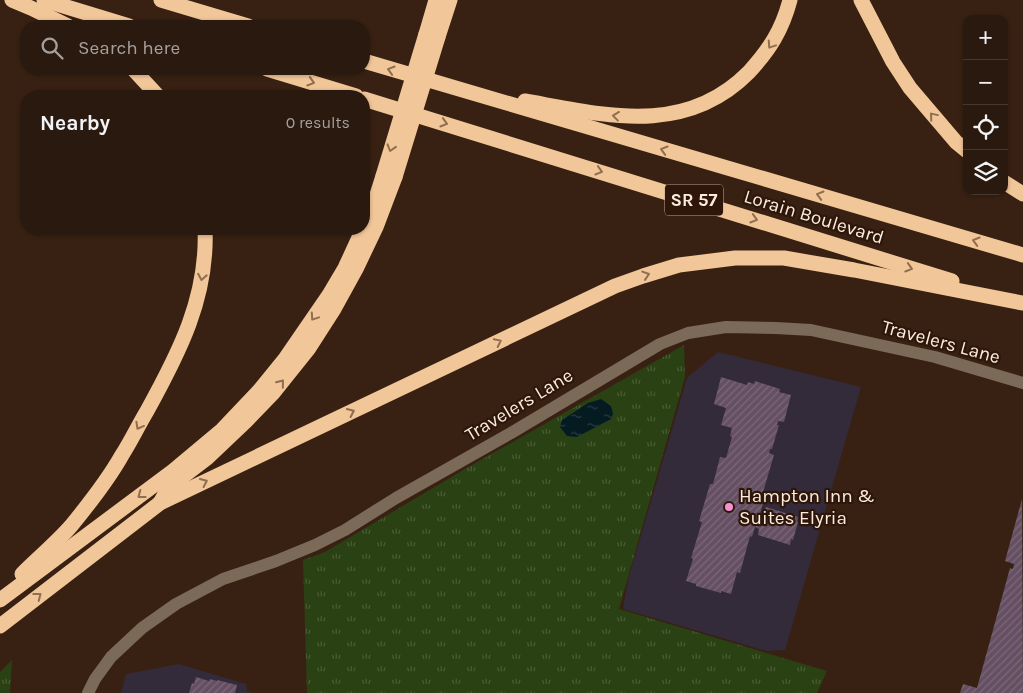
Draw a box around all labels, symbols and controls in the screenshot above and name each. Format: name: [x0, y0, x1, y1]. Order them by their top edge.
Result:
map controls: [963, 15, 1008, 195]
button: +: [963, 15, 1008, 60]
search box: [20, 20, 370, 75]
icon: search: [38, 34, 66, 62]
text: Search here: [78, 37, 180, 59]
one-way arrow: [768, 39, 777, 48]
button: −: [963, 60, 1008, 105]
one-way arrow: [387, 65, 395, 75]
one-way arrow: [307, 77, 315, 87]
button: locate: [963, 105, 1008, 150]
text: Nearby: [40, 111, 110, 135]
one-way arrow: [612, 111, 620, 122]
text: 0 results: [286, 113, 350, 132]
one-way arrow: [931, 113, 939, 122]
one-way arrow: [439, 118, 447, 128]
one-way arrow: [387, 143, 397, 151]
one-way arrow: [661, 145, 669, 155]
button: layers: [963, 150, 1008, 195]
one-way arrow: [594, 166, 603, 176]
road number: SR 57: [665, 184, 723, 216]
street label: Lorain Boulevard: [741, 185, 887, 249]
one-way arrow: [817, 191, 825, 201]
one-way arrow: [750, 213, 758, 223]
one-way arrow: [973, 236, 981, 246]
one-way arrow: [905, 262, 913, 272]
one-way arrow: [641, 271, 649, 281]
one-way arrow: [198, 273, 208, 282]
one-way arrow: [311, 311, 320, 321]
street label: Travelers Lane: [879, 316, 1003, 368]
one-way arrow: [492, 338, 501, 348]
street label: Travelers Lane: [461, 364, 577, 446]
one-way arrow: [275, 379, 284, 388]
one-way arrow: [346, 408, 355, 418]
one-way arrow: [135, 420, 145, 429]
one-way arrow: [199, 478, 208, 488]
place label: Hampton Inn & Suites Elyria: [739, 485, 875, 529]
one-way arrow: [137, 489, 147, 498]
marker: Hampton Inn & Suites Elyria: [723, 501, 735, 513]
one-way arrow: [32, 594, 41, 602]

